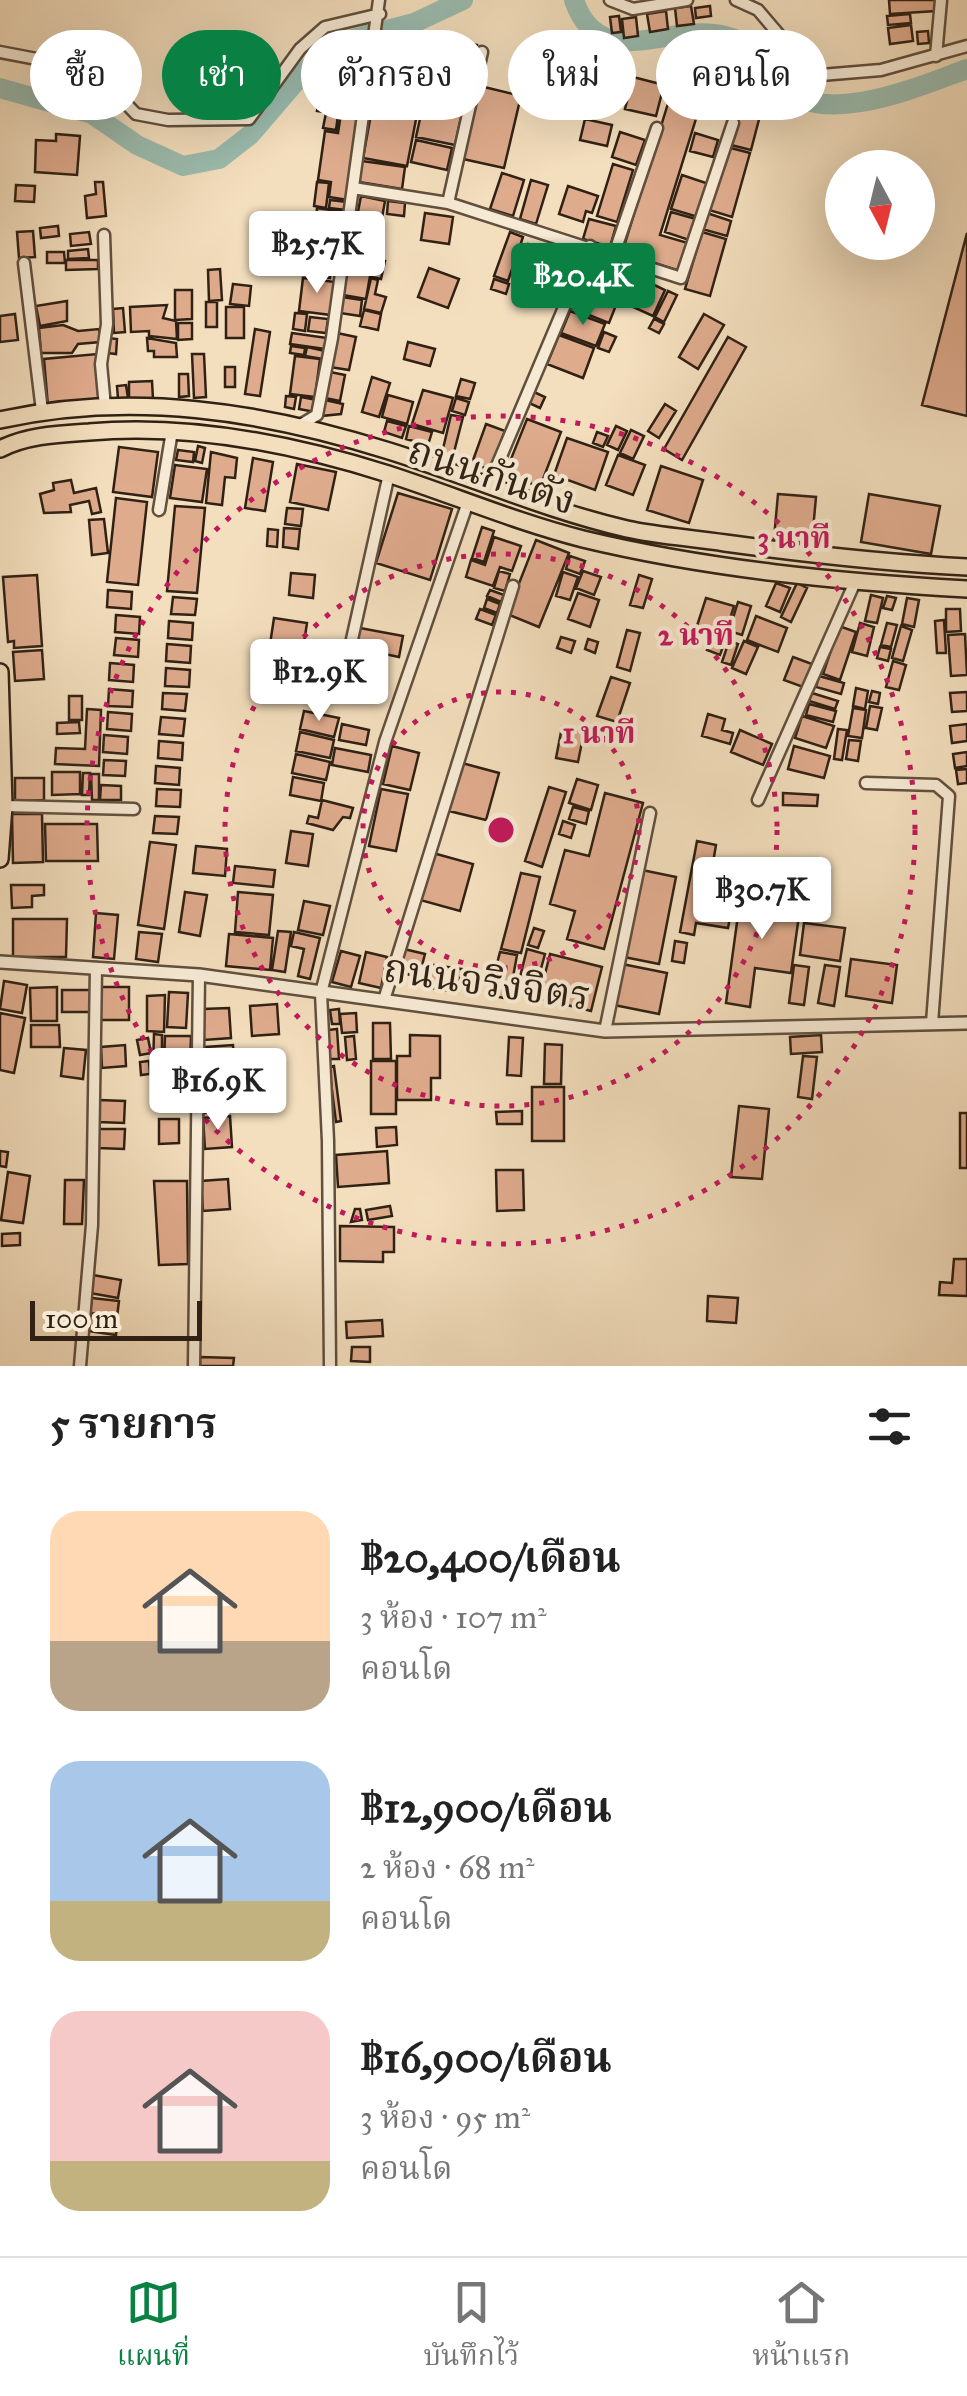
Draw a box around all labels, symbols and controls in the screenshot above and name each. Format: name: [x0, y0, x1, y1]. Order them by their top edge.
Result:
chip: ซื้อ: [30, 30, 142, 120]
chip: เช่า: [162, 30, 281, 120]
chip: ตัวกรอง: [301, 30, 488, 120]
chip: ใหม่: [508, 30, 636, 120]
chip: คอนโด: [656, 30, 827, 120]
north arrow: [825, 150, 935, 260]
map controls: [825, 150, 935, 260]
pin: ฿25.7K: [236, 211, 398, 296]
text: ฿25.7K: [271, 224, 363, 263]
pin: ฿20.4K: [502, 243, 664, 328]
text: ฿20.4K: [533, 256, 633, 295]
street label: ถนนกันตัง: [402, 425, 582, 525]
text: 3 นาที: [757, 520, 831, 556]
text: 2 นาที: [658, 617, 734, 653]
pin: ฿12.9K: [238, 639, 400, 724]
text: ฿12.9K: [272, 652, 366, 691]
text: 1 นาที: [562, 715, 636, 751]
centre of rings: [483, 812, 519, 848]
pin: ฿30.7K: [681, 857, 843, 942]
text: ฿30.7K: [715, 870, 809, 909]
street label: ถนนจริงจิตร: [380, 943, 594, 1021]
pin: ฿16.9K: [137, 1048, 299, 1133]
text: ฿16.9K: [171, 1061, 265, 1100]
scale bar: [30, 1296, 202, 1340]
text: 100 m: [45, 1301, 118, 1336]
text: 5 รายการ: [50, 1398, 217, 1450]
icon: filters: [862, 1399, 917, 1454]
text: ฿20,400/เดือน: [360, 1532, 621, 1584]
icon: home: [130, 1551, 250, 1671]
text: 3 ห้อง · 107 m²: [360, 1598, 546, 1637]
text: คอนโด: [360, 1649, 453, 1688]
text: ฿12,900/เดือน: [360, 1782, 612, 1834]
icon: home: [130, 1801, 250, 1921]
text: 2 ห้อง · 68 m²: [360, 1848, 535, 1887]
text: คอนโด: [360, 1899, 453, 1938]
text: ฿16,900/เดือน: [360, 2032, 612, 2084]
icon: home: [130, 2051, 250, 2171]
text: 3 ห้อง · 95 m²: [360, 2098, 530, 2137]
text: คอนโด: [360, 2149, 453, 2188]
tab: แผนที่: [117, 2275, 190, 2380]
tab: บันทึกไว้: [424, 2275, 519, 2380]
tab: หน้าแรก: [752, 2275, 850, 2380]

